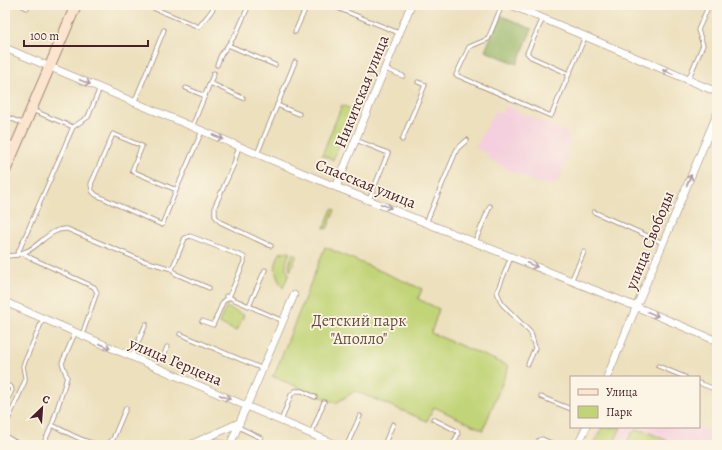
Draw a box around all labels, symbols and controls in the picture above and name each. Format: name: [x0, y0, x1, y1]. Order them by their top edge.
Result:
scale bar: [24, 22, 148, 48]
text: 100 m: [30, 28, 59, 44]
street label: Никитская улица: [329, 31, 395, 151]
one-way arrow: [663, 67, 675, 75]
one-way arrow: [78, 79, 90, 86]
one-way arrow: [211, 134, 223, 142]
street label: Спасская улица: [312, 154, 420, 214]
one-way arrow: [686, 175, 693, 187]
street label: улица Свободы: [620, 188, 680, 294]
one-way arrow: [379, 203, 391, 211]
one-way arrow: [526, 262, 538, 270]
park label: Детский парк "Аполло": [312, 310, 406, 350]
one-way arrow: [646, 310, 658, 318]
street label: улица Герцена: [125, 332, 226, 392]
one-way arrow: [98, 343, 110, 350]
legend: [570, 376, 700, 428]
text: Улица: [606, 384, 638, 400]
north arrow: [22, 388, 62, 428]
text: С: [40, 391, 52, 408]
one-way arrow: [218, 393, 230, 401]
text: Парк: [606, 404, 632, 420]

